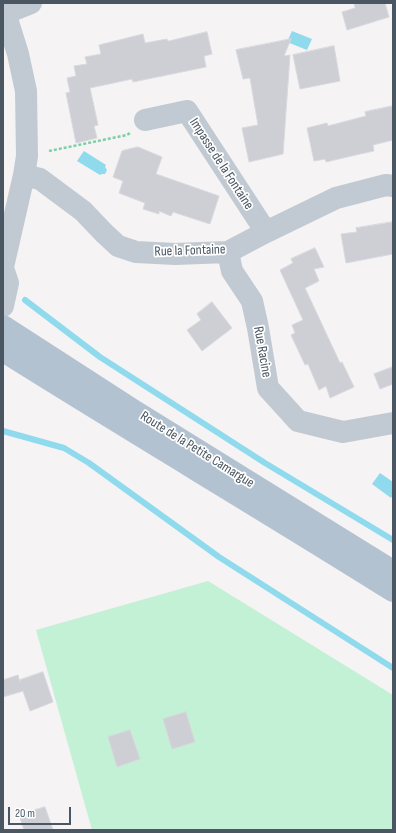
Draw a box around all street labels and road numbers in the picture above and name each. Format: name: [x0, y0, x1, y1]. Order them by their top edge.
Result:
street label: Impasse de la Fontaine: [185, 115, 257, 213]
street label: Rue la Fontaine: [154, 241, 226, 261]
street label: Rue Racine: [249, 325, 275, 379]
street label: Route de la Petite Camargue: [137, 408, 257, 492]

